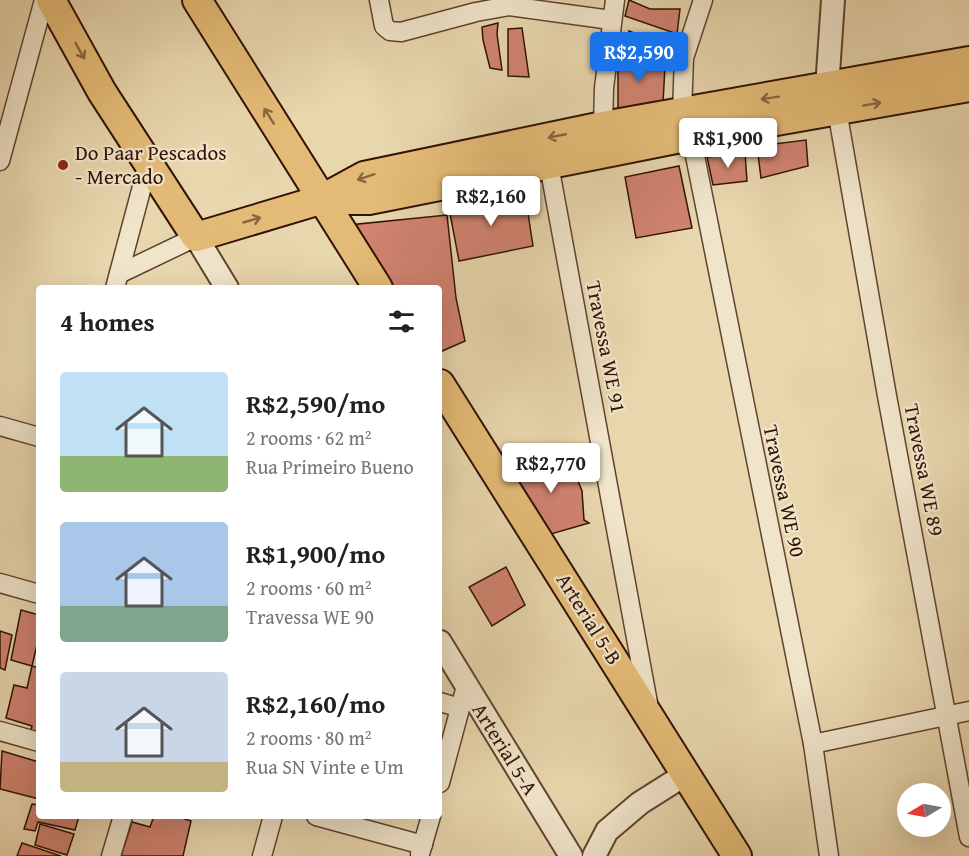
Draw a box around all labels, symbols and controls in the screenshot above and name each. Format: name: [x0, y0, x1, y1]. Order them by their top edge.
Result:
pin: R$2,590: [584, 32, 694, 83]
text: R$2,590: [604, 37, 674, 66]
one-way arrow: [74, 42, 86, 59]
one-way arrow: [760, 92, 780, 103]
one-way arrow: [862, 98, 882, 109]
one-way arrow: [262, 108, 274, 125]
pin: R$1,900: [673, 118, 783, 169]
text: R$1,900: [693, 123, 763, 152]
one-way arrow: [548, 131, 567, 142]
place label: Do Paar Pescados - Mercado: [75, 137, 227, 192]
marker: Do Paar Pescados - Mercado: [56, 158, 70, 172]
one-way arrow: [358, 172, 376, 183]
pin: R$2,160: [436, 176, 546, 227]
text: R$2,160: [456, 181, 526, 210]
one-way arrow: [242, 214, 261, 225]
street label: Travessa WE 91: [578, 278, 635, 416]
text: 4 homes: [60, 302, 155, 341]
icon: filters: [385, 305, 418, 338]
text: R$2,590/mo: [246, 384, 385, 423]
icon: home: [108, 396, 180, 468]
street label: Travessa WE 89: [896, 401, 953, 539]
street label: Travessa WE 90: [755, 422, 814, 560]
text: 2 rooms · 62 m²: [246, 423, 372, 452]
pin: R$2,770: [496, 443, 606, 494]
text: R$2,770: [516, 448, 586, 477]
text: Rua Primeiro Bueno: [246, 452, 414, 481]
text: R$1,900/mo: [246, 534, 385, 573]
icon: home: [108, 546, 180, 618]
street label: Arterial 5-B: [549, 567, 630, 671]
text: 2 rooms · 60 m²: [246, 573, 372, 602]
text: Travessa WE 90: [246, 602, 374, 631]
text: R$2,160/mo: [246, 684, 385, 723]
icon: home: [108, 696, 180, 768]
street label: Arterial 5-A: [465, 697, 546, 801]
text: 2 rooms · 80 m²: [246, 723, 372, 752]
text: Rua SN Vinte e Um: [246, 752, 404, 781]
north arrow: [897, 783, 951, 837]
map controls: [897, 783, 951, 837]

